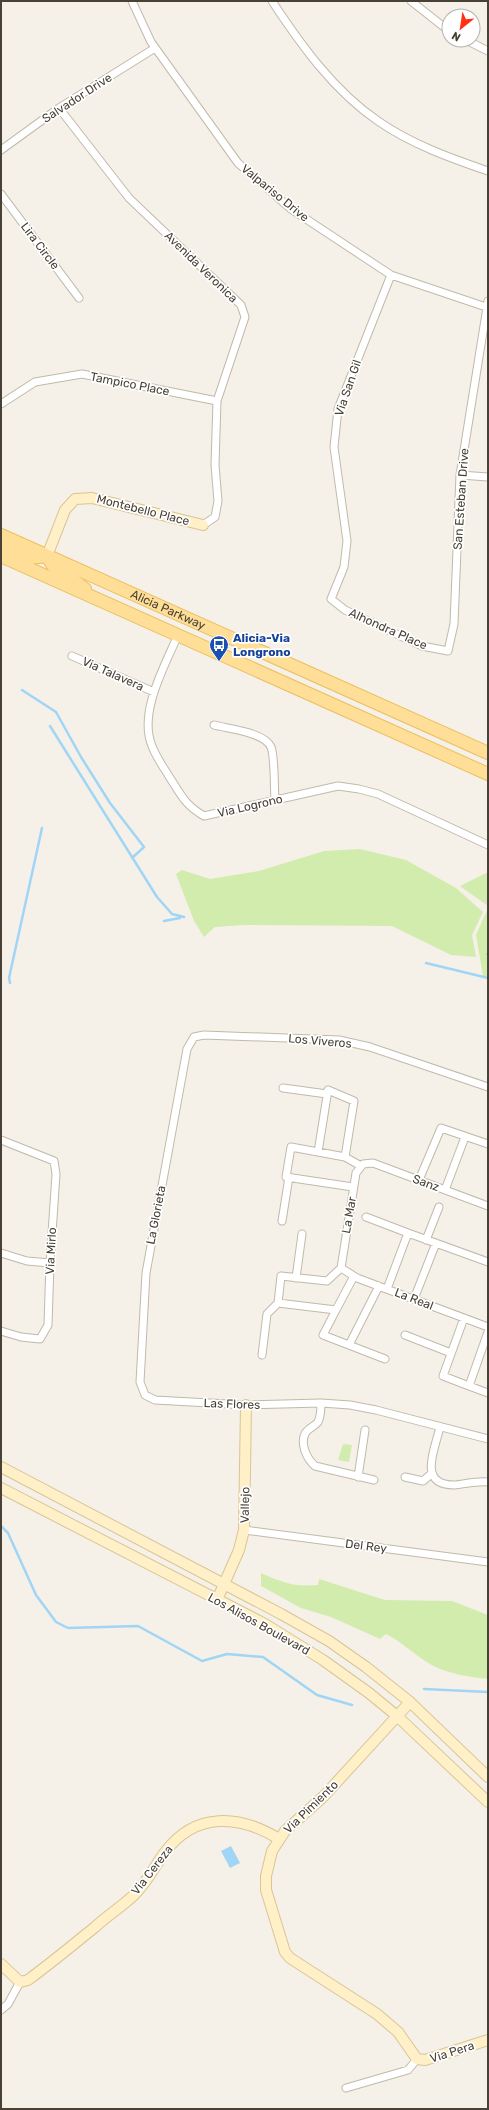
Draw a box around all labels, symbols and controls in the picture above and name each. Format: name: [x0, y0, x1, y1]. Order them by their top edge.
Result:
north arrow: [441, 8, 481, 48]
text: N: [450, 29, 463, 44]
street label: Salvador Drive: [40, 70, 115, 126]
street label: Valpariso Drive: [238, 162, 312, 225]
street label: Lira Circle: [18, 220, 62, 273]
street label: Avenida Veronica: [162, 229, 240, 305]
street label: Via San Gil: [332, 358, 364, 418]
street label: Tampico Place: [89, 369, 171, 399]
street label: San Esteban Drive: [450, 447, 472, 550]
street label: Montebello Place: [95, 492, 191, 528]
street label: Alicia Parkway: [128, 587, 208, 633]
street label: Alhondra Place: [347, 605, 430, 653]
place label: Alicia-Via Longrono: [233, 631, 291, 659]
bus stop icon: Alicia-Via Longrono: [208, 634, 230, 662]
street label: Via Talavera: [80, 654, 146, 694]
street label: Via Logrono: [216, 792, 284, 820]
street label: Los Viveros: [288, 1031, 352, 1051]
street label: Sanz: [411, 1172, 441, 1194]
street label: La Glorieta: [143, 1184, 169, 1246]
street label: La Mar: [339, 1195, 359, 1234]
street label: Via Mirlo: [43, 1227, 59, 1275]
street label: La Real: [393, 1285, 435, 1313]
street label: Las Flores: [203, 1396, 261, 1412]
street label: Vallejo: [238, 1487, 252, 1523]
street label: Del Rey: [344, 1537, 388, 1556]
street label: Los Alisos Boulevard: [206, 1590, 312, 1658]
street label: Via Pimiento: [281, 1778, 341, 1836]
street label: Via Cereza: [128, 1842, 176, 1898]
street label: Via Pera: [428, 2038, 476, 2066]

